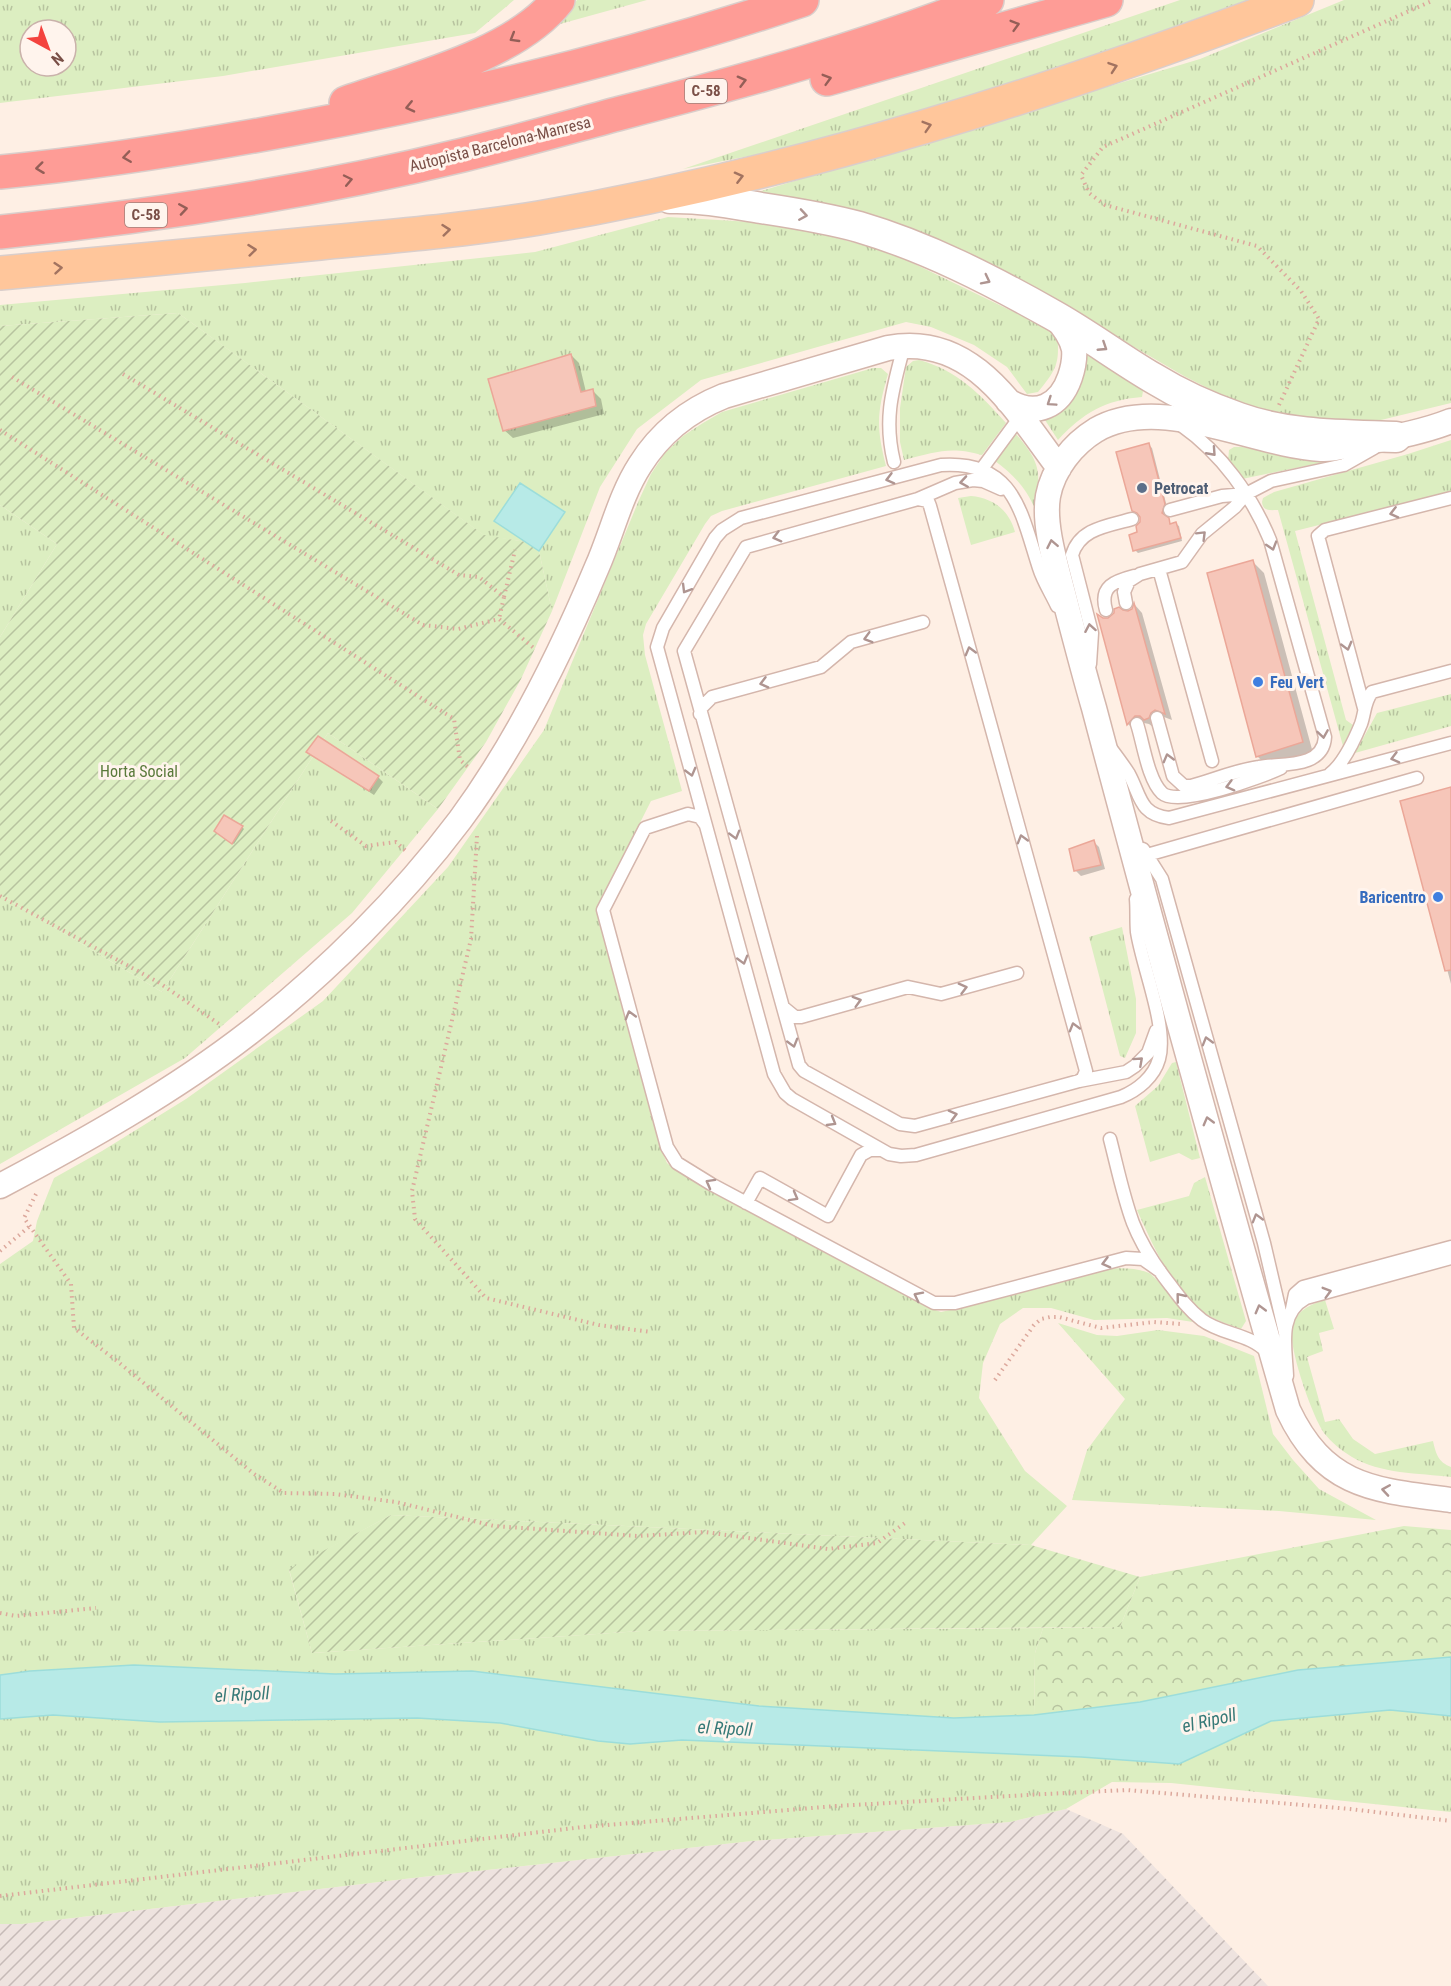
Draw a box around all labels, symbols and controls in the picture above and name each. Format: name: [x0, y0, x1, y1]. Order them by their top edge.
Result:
north arrow: [18, 18, 78, 78]
one-way arrow: [1009, 20, 1019, 32]
one-way arrow: [510, 30, 520, 42]
text: N: [48, 49, 67, 69]
one-way arrow: [1107, 61, 1118, 74]
one-way arrow: [821, 74, 832, 86]
one-way arrow: [737, 76, 747, 89]
road number: C-58: [685, 79, 727, 103]
one-way arrow: [405, 99, 415, 112]
street label: Autopista Barcelona-Manresa: [407, 112, 593, 176]
one-way arrow: [921, 121, 932, 133]
one-way arrow: [123, 150, 132, 162]
one-way arrow: [36, 161, 45, 174]
one-way arrow: [734, 171, 744, 184]
one-way arrow: [342, 174, 352, 187]
road number: C-58: [125, 203, 167, 227]
one-way arrow: [178, 204, 188, 216]
one-way arrow: [799, 208, 808, 220]
one-way arrow: [442, 224, 451, 237]
one-way arrow: [248, 244, 257, 257]
one-way arrow: [54, 261, 63, 274]
one-way arrow: [980, 273, 990, 284]
one-way arrow: [1097, 339, 1107, 351]
one-way arrow: [1047, 395, 1058, 406]
one-way arrow: [1205, 445, 1216, 456]
one-way arrow: [885, 472, 896, 484]
one-way arrow: [959, 475, 969, 488]
place label: Petrocat: [1154, 479, 1208, 498]
marker: Petrocat: [1135, 481, 1149, 495]
one-way arrow: [1389, 505, 1399, 518]
one-way arrow: [772, 530, 783, 542]
one-way arrow: [1195, 531, 1206, 542]
one-way arrow: [1046, 539, 1059, 549]
one-way arrow: [1265, 540, 1277, 551]
one-way arrow: [681, 583, 693, 593]
one-way arrow: [1084, 624, 1096, 633]
one-way arrow: [863, 630, 873, 643]
one-way arrow: [1340, 641, 1353, 651]
one-way arrow: [965, 646, 978, 656]
place label: Feu Vert: [1270, 673, 1324, 692]
marker: Feu Vert: [1251, 675, 1265, 689]
one-way arrow: [759, 676, 770, 688]
one-way arrow: [1316, 729, 1328, 739]
one-way arrow: [1390, 751, 1400, 763]
one-way arrow: [1163, 753, 1175, 764]
park label: Horta Social: [100, 762, 178, 781]
one-way arrow: [683, 767, 696, 777]
one-way arrow: [1225, 779, 1236, 791]
one-way arrow: [728, 829, 740, 840]
one-way arrow: [1017, 834, 1029, 845]
place label: Baricentro: [1359, 888, 1426, 907]
marker: Baricentro: [1431, 890, 1445, 904]
one-way arrow: [735, 955, 748, 965]
one-way arrow: [957, 983, 968, 995]
one-way arrow: [851, 996, 862, 1008]
one-way arrow: [625, 1010, 638, 1020]
one-way arrow: [1069, 1022, 1081, 1033]
one-way arrow: [1202, 1036, 1215, 1046]
one-way arrow: [786, 1037, 798, 1048]
one-way arrow: [1132, 1058, 1143, 1069]
one-way arrow: [947, 1110, 958, 1122]
one-way arrow: [826, 1114, 836, 1126]
one-way arrow: [1203, 1116, 1215, 1127]
one-way arrow: [706, 1179, 716, 1190]
one-way arrow: [787, 1190, 798, 1201]
one-way arrow: [1252, 1214, 1264, 1224]
one-way arrow: [1101, 1256, 1111, 1269]
one-way arrow: [1321, 1287, 1332, 1299]
one-way arrow: [914, 1292, 925, 1304]
one-way arrow: [1176, 1293, 1187, 1304]
one-way arrow: [1255, 1304, 1267, 1315]
one-way arrow: [1382, 1485, 1391, 1497]
water label: el Ripoll: [214, 1682, 271, 1706]
water label: el Ripoll: [1180, 1703, 1239, 1736]
water label: el Ripoll: [697, 1716, 754, 1740]

